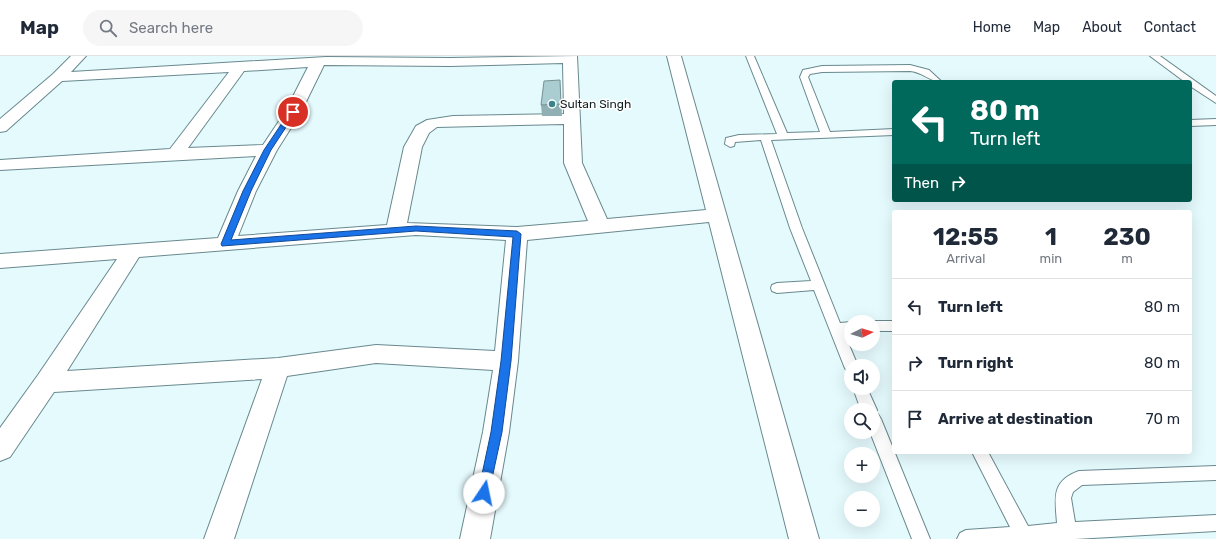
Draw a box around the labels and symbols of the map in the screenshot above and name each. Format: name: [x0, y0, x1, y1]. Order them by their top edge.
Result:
pin: [276, 95, 310, 129]
place label: Sultan Singh: [560, 97, 631, 111]
marker: Sultan Singh: [547, 99, 557, 109]
north arrow: [844, 315, 880, 351]
position arrow: [463, 472, 505, 514]

